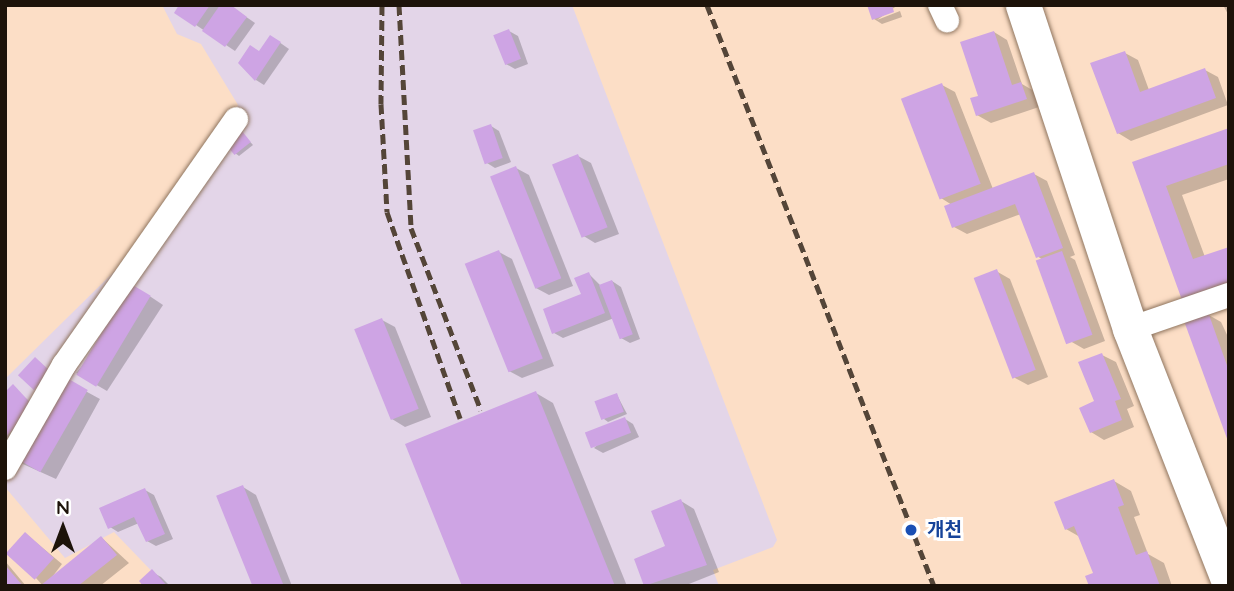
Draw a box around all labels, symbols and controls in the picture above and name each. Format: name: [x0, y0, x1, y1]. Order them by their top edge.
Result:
north arrow: [28, 493, 98, 563]
text: N: [56, 495, 70, 519]
place label: 개천: [927, 519, 962, 541]
marker: 개천: [901, 520, 921, 540]

